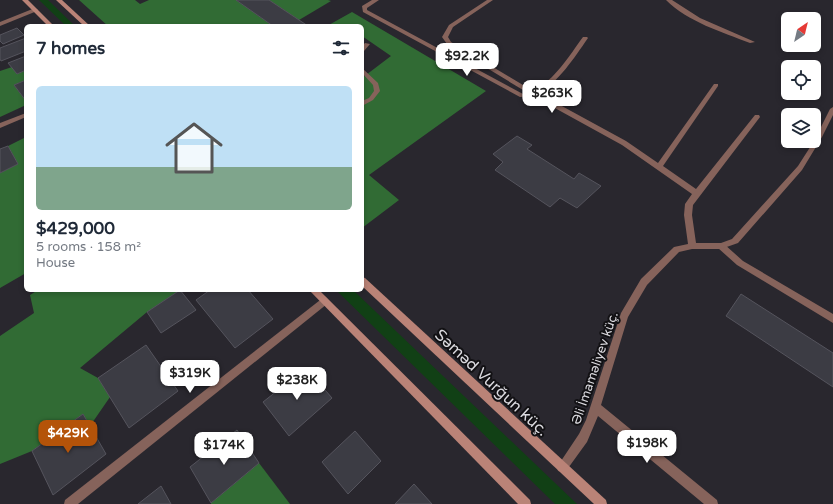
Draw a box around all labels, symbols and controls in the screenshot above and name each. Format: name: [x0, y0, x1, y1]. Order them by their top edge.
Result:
north arrow: [781, 12, 821, 52]
map controls: [781, 12, 821, 148]
icon: filters: [330, 37, 352, 59]
text: 7 homes: [36, 38, 105, 59]
pin: $92.2K: [434, 43, 500, 77]
text: $92.2K: [445, 48, 489, 64]
button: locate: [781, 60, 821, 100]
pin: $263K: [524, 80, 580, 114]
text: $263K: [531, 85, 573, 101]
button: layers: [781, 108, 821, 148]
icon: home: [158, 112, 230, 184]
text: $429,000: [36, 218, 115, 239]
text: 5 rooms · 158 m²: [36, 239, 141, 255]
text: House: [36, 255, 75, 271]
street label: Əli İmaməliyev küç.: [568, 310, 622, 427]
street label: Səməd Vurğun küç.: [430, 325, 552, 440]
pin: $319K: [162, 360, 218, 394]
text: $319K: [169, 365, 211, 381]
pin: $238K: [269, 367, 325, 401]
text: $238K: [276, 372, 318, 388]
pin: $429K: [40, 420, 96, 454]
text: $429K: [47, 425, 89, 441]
pin: $198K: [619, 430, 675, 464]
pin: $174K: [196, 432, 252, 466]
text: $198K: [626, 435, 668, 451]
text: $174K: [203, 437, 245, 453]

